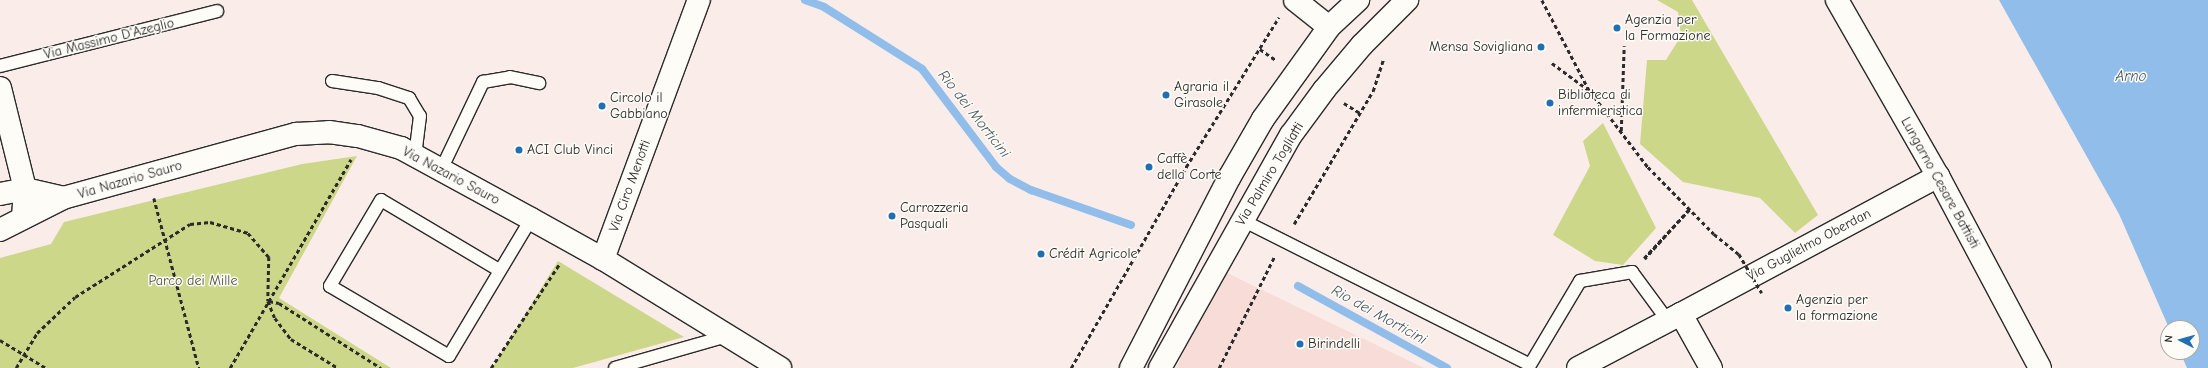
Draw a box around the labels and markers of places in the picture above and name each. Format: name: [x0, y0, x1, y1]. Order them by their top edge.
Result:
place label: Agenzia per la Formazione: [1625, 12, 1710, 44]
marker: Agenzia per la Formazione: [1612, 23, 1622, 33]
place label: Mensa Sovigliana: [1429, 39, 1533, 55]
marker: Mensa Sovigliana: [1536, 42, 1546, 52]
place label: Agraria il Girasole: [1174, 79, 1229, 112]
place label: Biblioteca di infermieristica: [1558, 87, 1643, 120]
place label: Circolo il Gabbiano: [610, 90, 668, 122]
marker: Agraria il Girasole: [1161, 90, 1171, 100]
marker: Biblioteca di infermieristica: [1545, 98, 1555, 108]
marker: Circolo il Gabbiano: [597, 101, 607, 111]
place label: ACI Club Vinci: [527, 142, 613, 158]
marker: ACI Club Vinci: [514, 145, 524, 155]
place label: Caffè della Corte: [1157, 151, 1222, 184]
marker: Caffè della Corte: [1144, 162, 1154, 172]
place label: Carrozzeria Pasquali: [900, 200, 969, 232]
marker: Carrozzeria Pasquali: [887, 211, 897, 221]
place label: Crédit Agricole: [1049, 246, 1138, 262]
marker: Crédit Agricole: [1036, 249, 1046, 259]
place label: Agenzia per la formazione: [1796, 292, 1878, 324]
marker: Agenzia per la formazione: [1783, 303, 1793, 313]
place label: Birindelli: [1308, 336, 1360, 352]
marker: Birindelli: [1295, 339, 1305, 349]

